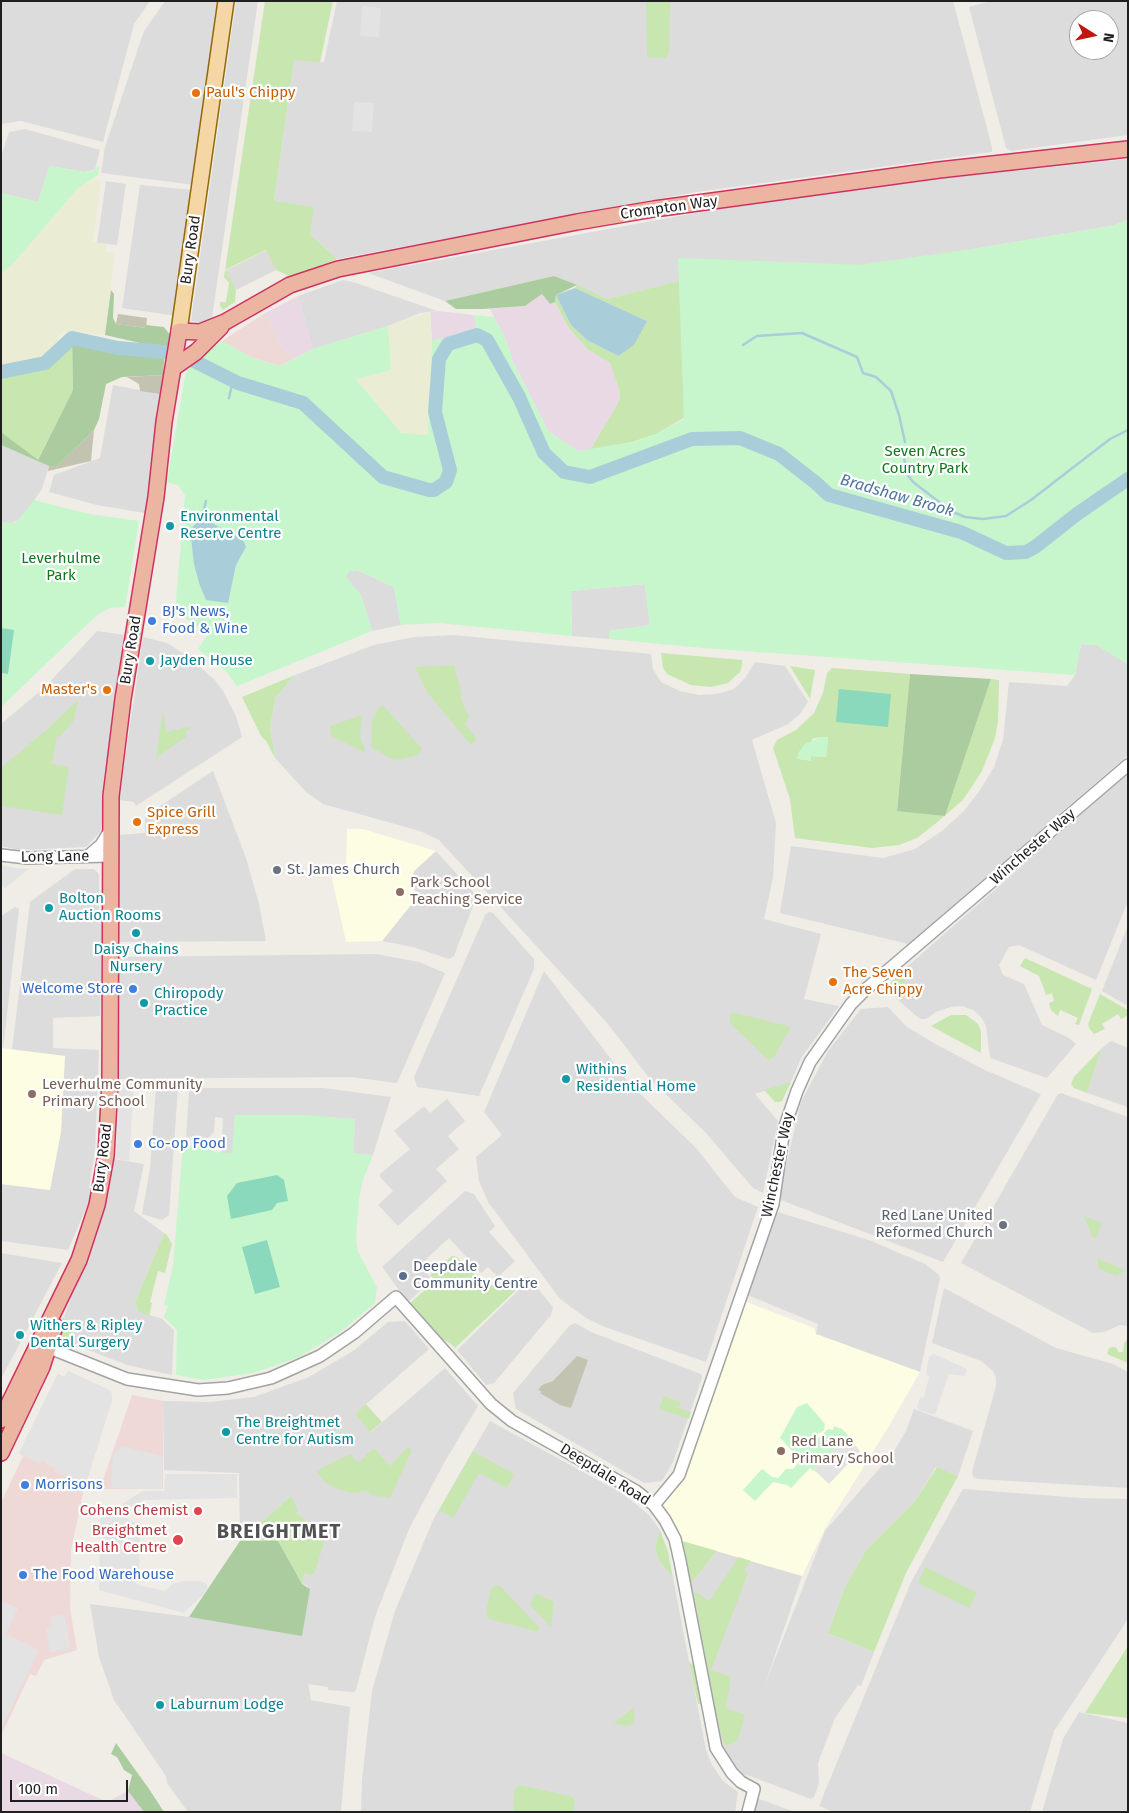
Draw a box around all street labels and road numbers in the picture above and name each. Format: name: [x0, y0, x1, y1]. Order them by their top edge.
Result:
street label: Crompton Way: [619, 192, 719, 224]
street label: Bury Road: [177, 214, 205, 286]
street label: Bury Road: [117, 614, 145, 686]
street label: Winchester Way: [987, 805, 1079, 889]
street label: Long Lane: [20, 847, 90, 867]
street label: Winchester Way: [758, 1111, 798, 1219]
street label: Bury Road: [90, 1122, 116, 1194]
street label: Deepdale Road: [557, 1440, 653, 1510]

